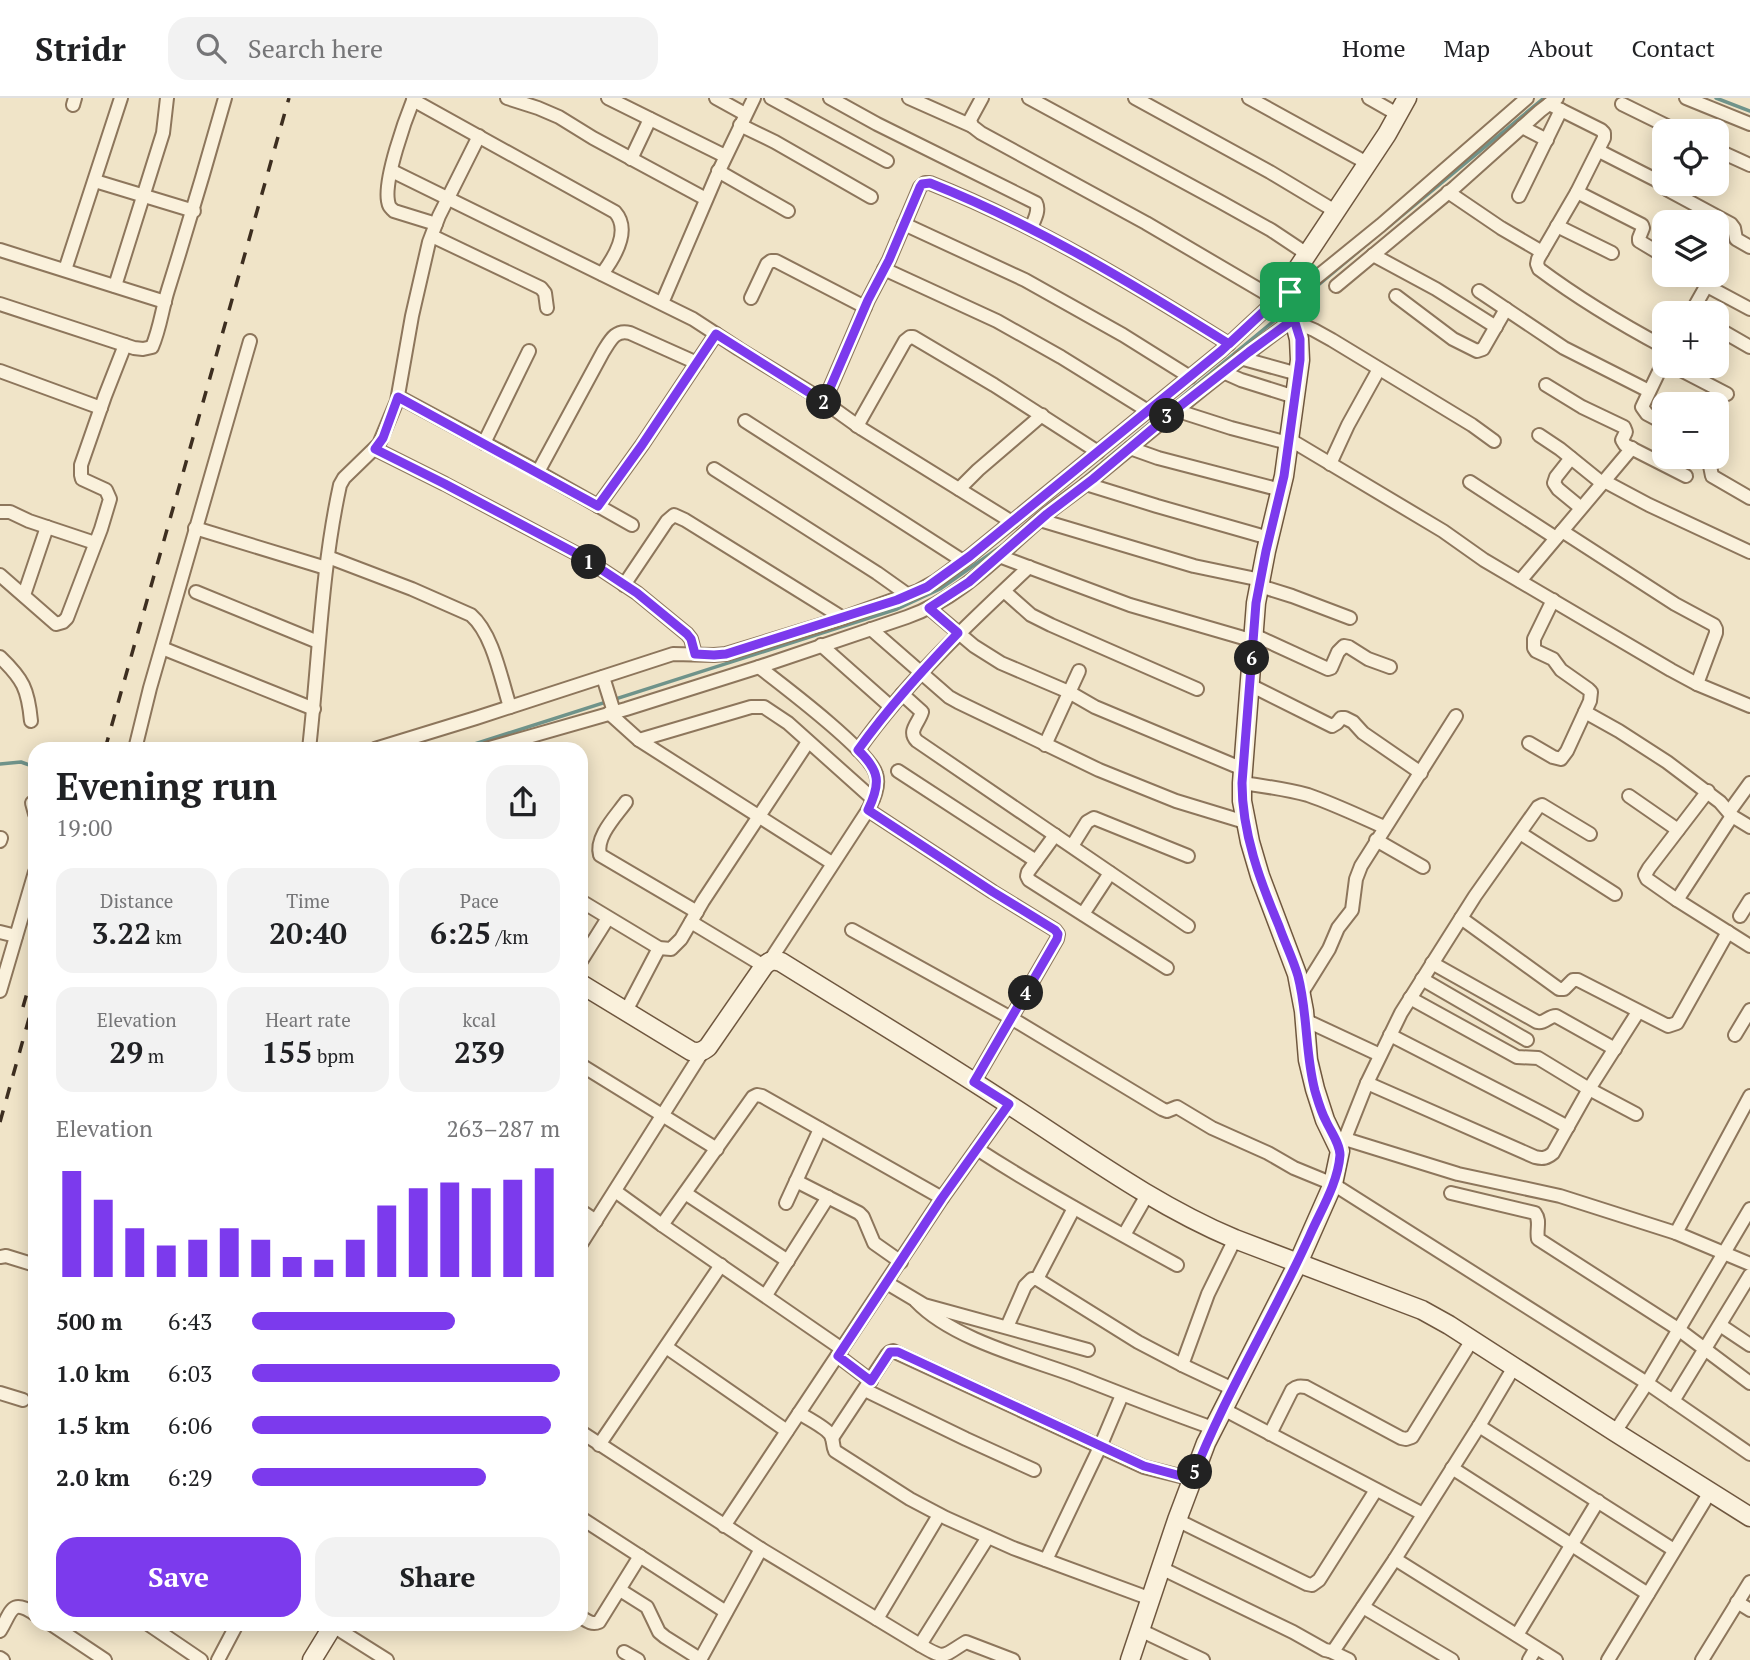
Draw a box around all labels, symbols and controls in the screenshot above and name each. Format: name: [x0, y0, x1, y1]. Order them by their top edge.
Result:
search box: [168, 17, 658, 80]
text: Stridr: [35, 27, 126, 70]
icon: search: [192, 29, 230, 67]
text: Search here: [248, 31, 383, 65]
text: Home: [1342, 32, 1406, 64]
text: Map: [1444, 32, 1490, 64]
text: About: [1528, 32, 1594, 64]
text: Contact: [1632, 32, 1715, 64]
map controls: [1652, 119, 1729, 469]
button: locate: [1652, 119, 1729, 196]
button: layers: [1652, 210, 1729, 287]
pin: [1260, 262, 1320, 322]
icon: arrive: [1271, 273, 1309, 311]
button: +: [1652, 301, 1729, 378]
pin: 2: [806, 384, 842, 420]
text: 2: [818, 389, 829, 414]
button: −: [1652, 392, 1729, 469]
pin: 3: [1150, 398, 1184, 434]
text: 3: [1161, 403, 1172, 428]
pin: 1: [572, 545, 606, 580]
text: 1: [583, 549, 594, 574]
pin: 6: [1234, 640, 1270, 676]
text: 6: [1246, 645, 1257, 670]
text: Evening run: [56, 761, 277, 811]
button: share: [486, 765, 560, 839]
text: 19:00: [56, 812, 113, 843]
text: Distance: [100, 888, 173, 913]
text: Time: [286, 888, 330, 913]
text: Pace: [460, 888, 499, 913]
text: 3.22: [91, 913, 151, 953]
text: 20:40: [269, 913, 347, 953]
text: 6:25: [430, 913, 491, 953]
text: km: [151, 924, 182, 949]
text: /km: [491, 924, 529, 949]
pin: 4: [1009, 976, 1044, 1010]
text: 4: [1020, 980, 1031, 1005]
text: Elevation: [97, 1007, 177, 1032]
text: Heart rate: [265, 1007, 351, 1032]
text: kcal: [462, 1007, 496, 1032]
text: 29: [109, 1032, 143, 1072]
text: 155: [262, 1032, 312, 1072]
text: 239: [454, 1032, 505, 1072]
text: m: [143, 1043, 164, 1068]
text: bpm: [312, 1043, 354, 1068]
text: Elevation: [56, 1113, 153, 1144]
text: 263–287 m: [447, 1113, 560, 1144]
text: 500 m: [56, 1306, 122, 1337]
text: 6:43: [168, 1306, 212, 1337]
text: 1.0 km: [56, 1358, 130, 1389]
text: 6:03: [168, 1358, 212, 1389]
text: 1.5 km: [56, 1410, 130, 1441]
text: 6:06: [168, 1410, 212, 1441]
pin: 5: [1178, 1454, 1212, 1490]
text: 5: [1189, 1459, 1200, 1484]
text: 2.0 km: [56, 1462, 130, 1493]
text: 6:29: [168, 1462, 212, 1493]
button: Save: [56, 1537, 301, 1617]
button: Share: [315, 1537, 560, 1617]

